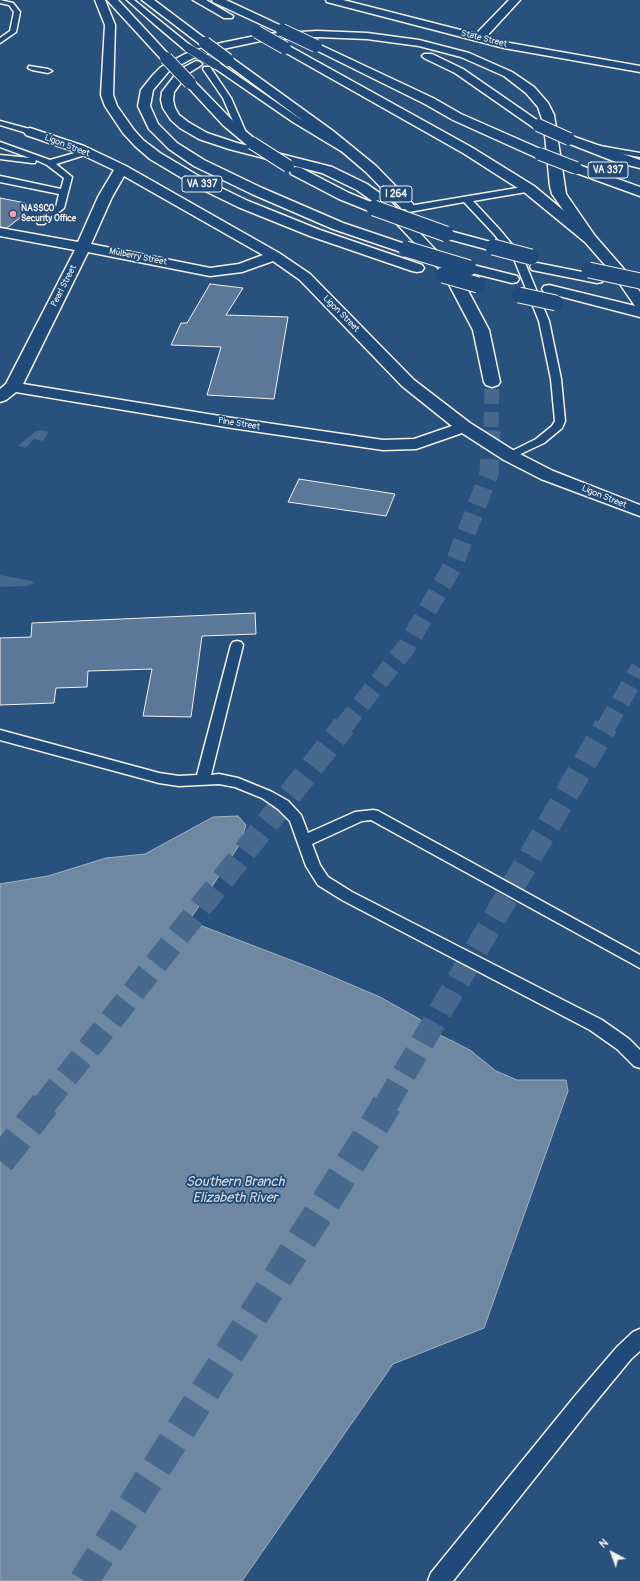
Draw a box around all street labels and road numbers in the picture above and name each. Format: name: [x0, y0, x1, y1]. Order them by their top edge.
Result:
street label: State Street: [460, 28, 508, 50]
street label: Ligon Street: [43, 132, 91, 160]
road number: VA 337: [588, 162, 628, 178]
road number: VA 337: [182, 176, 222, 192]
road number: I 264: [380, 186, 412, 202]
street label: Mulberry Street: [108, 246, 168, 268]
street label: Pearl Street: [49, 263, 79, 309]
street label: Ligon Street: [320, 293, 362, 335]
street label: Pine Street: [217, 415, 261, 433]
street label: Ligon Street: [580, 483, 628, 511]

